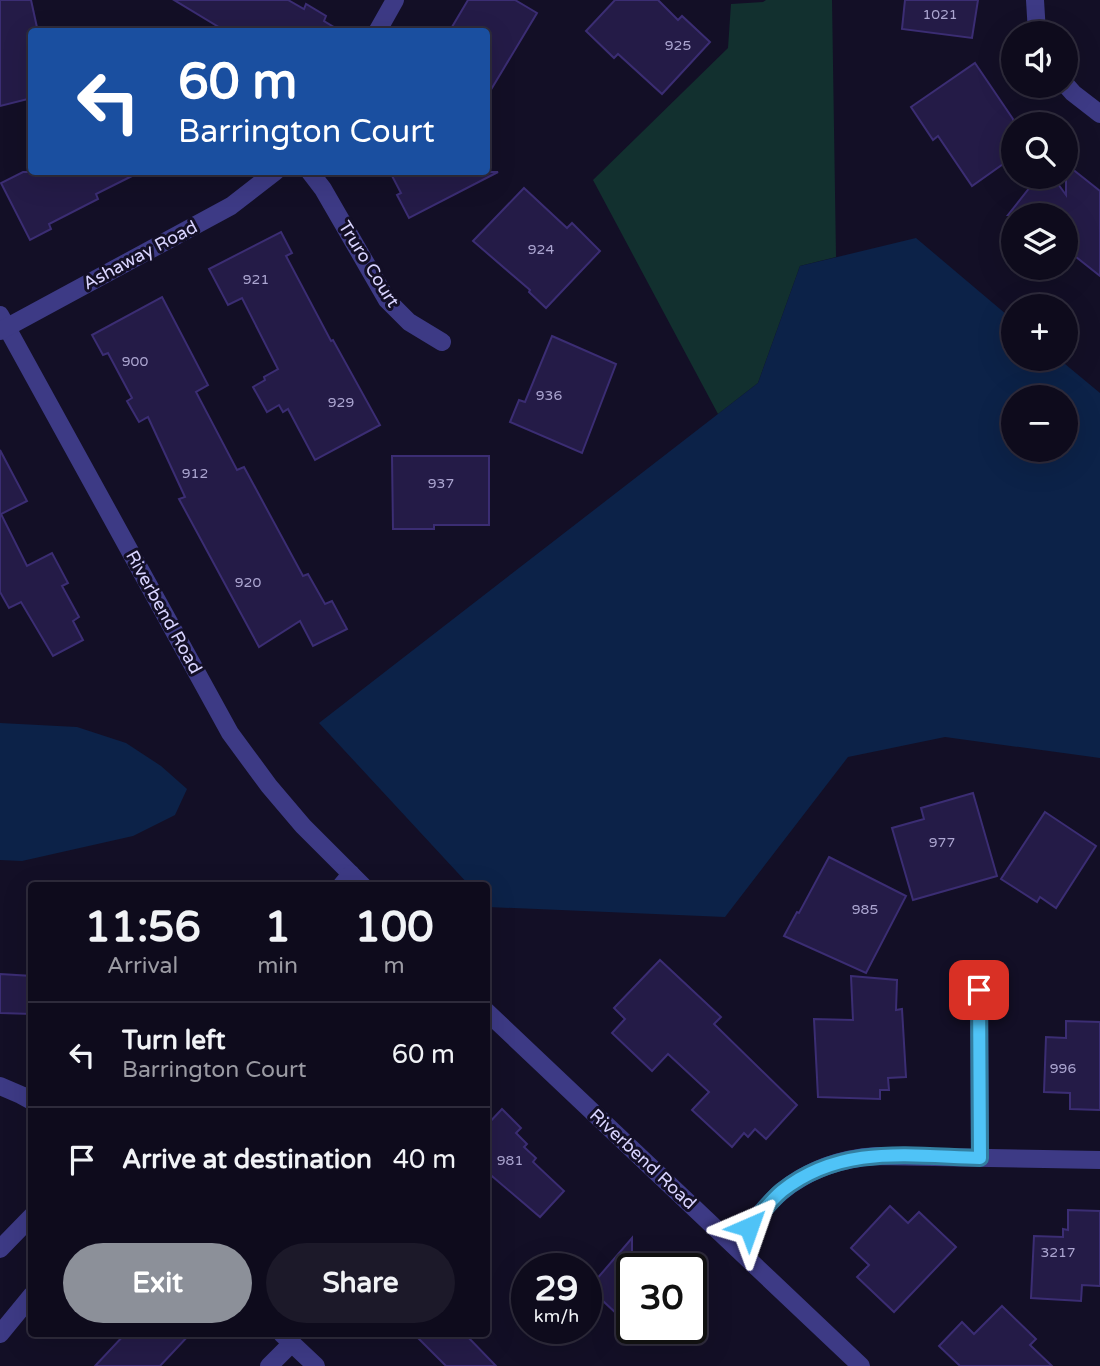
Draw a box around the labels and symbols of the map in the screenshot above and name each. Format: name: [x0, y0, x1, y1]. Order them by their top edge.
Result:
house number: 1021: [922, 6, 958, 23]
house number: 925: [665, 37, 691, 54]
street label: Ashaway Road: [79, 216, 201, 294]
street label: Truro Court: [334, 217, 404, 311]
house number: 924: [528, 241, 554, 258]
house number: 921: [243, 271, 269, 288]
house number: 900: [122, 353, 148, 370]
house number: 936: [536, 387, 562, 404]
house number: 929: [328, 394, 354, 411]
house number: 912: [182, 465, 208, 482]
house number: 937: [428, 475, 454, 492]
street label: Riverbend Road: [121, 547, 207, 677]
house number: 920: [235, 574, 261, 591]
house number: 977: [929, 834, 955, 851]
house number: 985: [852, 901, 878, 918]
pin: [949, 960, 1009, 1020]
house number: 996: [1050, 1060, 1076, 1077]
street label: Riverbend Road: [585, 1104, 701, 1214]
house number: 981: [497, 1152, 523, 1169]
position arrow: [712, 1190, 786, 1264]
house number: 3217: [1040, 1244, 1076, 1261]
speed limit sign: 30: [616, 1253, 707, 1344]

